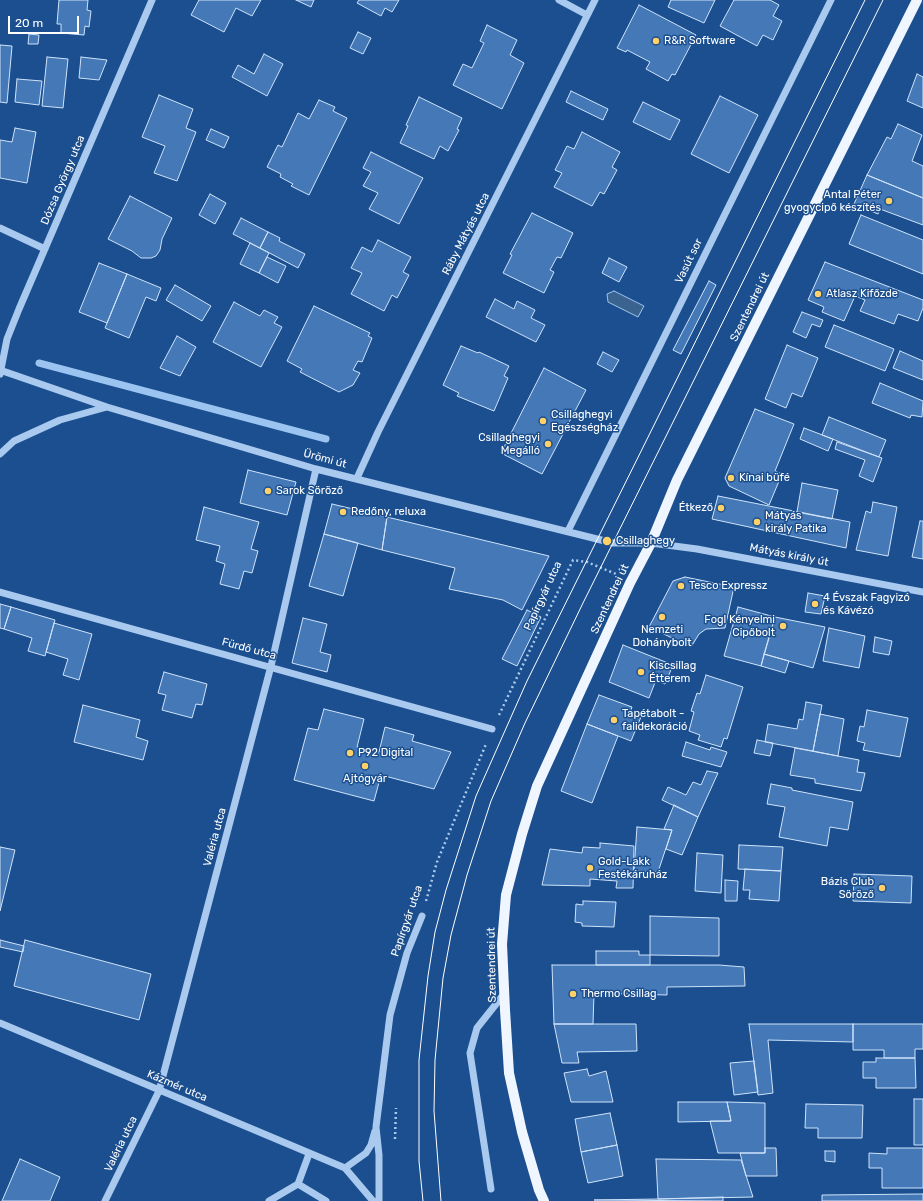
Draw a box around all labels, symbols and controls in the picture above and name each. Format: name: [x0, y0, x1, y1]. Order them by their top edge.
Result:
scale bar: [10, 8, 81, 34]
text: 20 m: [15, 16, 43, 30]
place label: R&R Software: [664, 34, 735, 48]
marker: R&R Software: [651, 36, 661, 46]
street label: Dózsa György utca: [38, 133, 88, 227]
place label: Antal Péter gyogycipő készítés: [784, 188, 881, 214]
street label: Ráby Mátyás utca: [440, 191, 492, 277]
marker: Antal Péter gyogycipő készítés: [884, 196, 894, 206]
street label: Vasút sor: [673, 237, 705, 285]
street label: Szentendrei út: [728, 270, 772, 344]
place label: Atlasz Kifőzde: [826, 287, 898, 301]
marker: Atlasz Kifőzde: [813, 289, 823, 299]
place label: Csillaghegyi Egészségház: [551, 408, 618, 434]
marker: Csillaghegyi Egészségház: [538, 416, 548, 426]
place label: Csillaghegyi Megálló: [478, 431, 540, 457]
marker: Csillaghegyi Megálló: [543, 439, 553, 449]
street label: Ürömi út: [302, 447, 348, 471]
place label: Kínai büfé: [739, 471, 790, 485]
marker: Kínai büfé: [726, 473, 736, 483]
place label: Sarok Söröző: [276, 484, 343, 498]
marker: Sarok Söröző: [263, 486, 273, 496]
place label: Étkező: [679, 501, 713, 515]
marker: Étkező: [716, 503, 726, 513]
place label: Redőny, reluxa: [351, 505, 426, 519]
marker: Redőny, reluxa: [338, 507, 348, 517]
place label: Mátyás király Patika: [765, 509, 827, 535]
marker: Mátyás király Patika: [752, 517, 762, 527]
place label: Csillaghegy: [616, 534, 675, 548]
marker: Csillaghegy: [601, 535, 613, 547]
street label: Mátyás király út: [748, 541, 830, 569]
street label: Papírgyár utca: [521, 559, 565, 633]
street label: Szentendrei út: [588, 562, 632, 636]
place label: Tesco Expressz: [689, 579, 767, 593]
marker: Tesco Expressz: [676, 581, 686, 591]
place label: 4 Évszak Fagyizó és Kávézó: [823, 591, 910, 617]
marker: 4 Évszak Fagyizó és Kávézó: [810, 599, 820, 609]
marker: Nemzeti Dohánybolt: [657, 612, 667, 622]
place label: Fogl Kényelmi Cipőbolt: [704, 613, 775, 639]
marker: Fogl Kényelmi Cipőbolt: [778, 621, 788, 631]
place label: Nemzeti Dohánybolt: [632, 623, 692, 649]
street label: Fürdő utca: [220, 635, 278, 663]
place label: Kiscsillag Étterem: [649, 659, 696, 685]
marker: Kiscsillag Étterem: [636, 667, 646, 677]
place label: Tapétabolt - falidekoráció: [622, 707, 687, 733]
marker: Tapétabolt - falidekoráció: [609, 715, 619, 725]
place label: P92 Digital: [358, 746, 413, 760]
marker: P92 Digital: [345, 748, 355, 758]
marker: Ajtógyár: [360, 761, 370, 771]
place label: Ajtógyár: [343, 772, 387, 786]
street label: Valéria utca: [201, 806, 229, 868]
place label: Gold-Lakk Festékáruház: [598, 855, 667, 881]
marker: Gold-Lakk Festékáruház: [585, 863, 595, 873]
place label: Bázis Club Söröző: [821, 875, 874, 901]
marker: Bázis Club Söröző: [877, 883, 887, 893]
street label: Papírgyár utca: [389, 884, 425, 958]
street label: Szentendrei út: [485, 927, 499, 1003]
place label: Thermo Csillag: [581, 987, 657, 1001]
marker: Thermo Csillag: [568, 989, 578, 999]
street label: Kázmér utca: [145, 1067, 209, 1105]
street label: Valéria utca: [102, 1114, 140, 1174]

